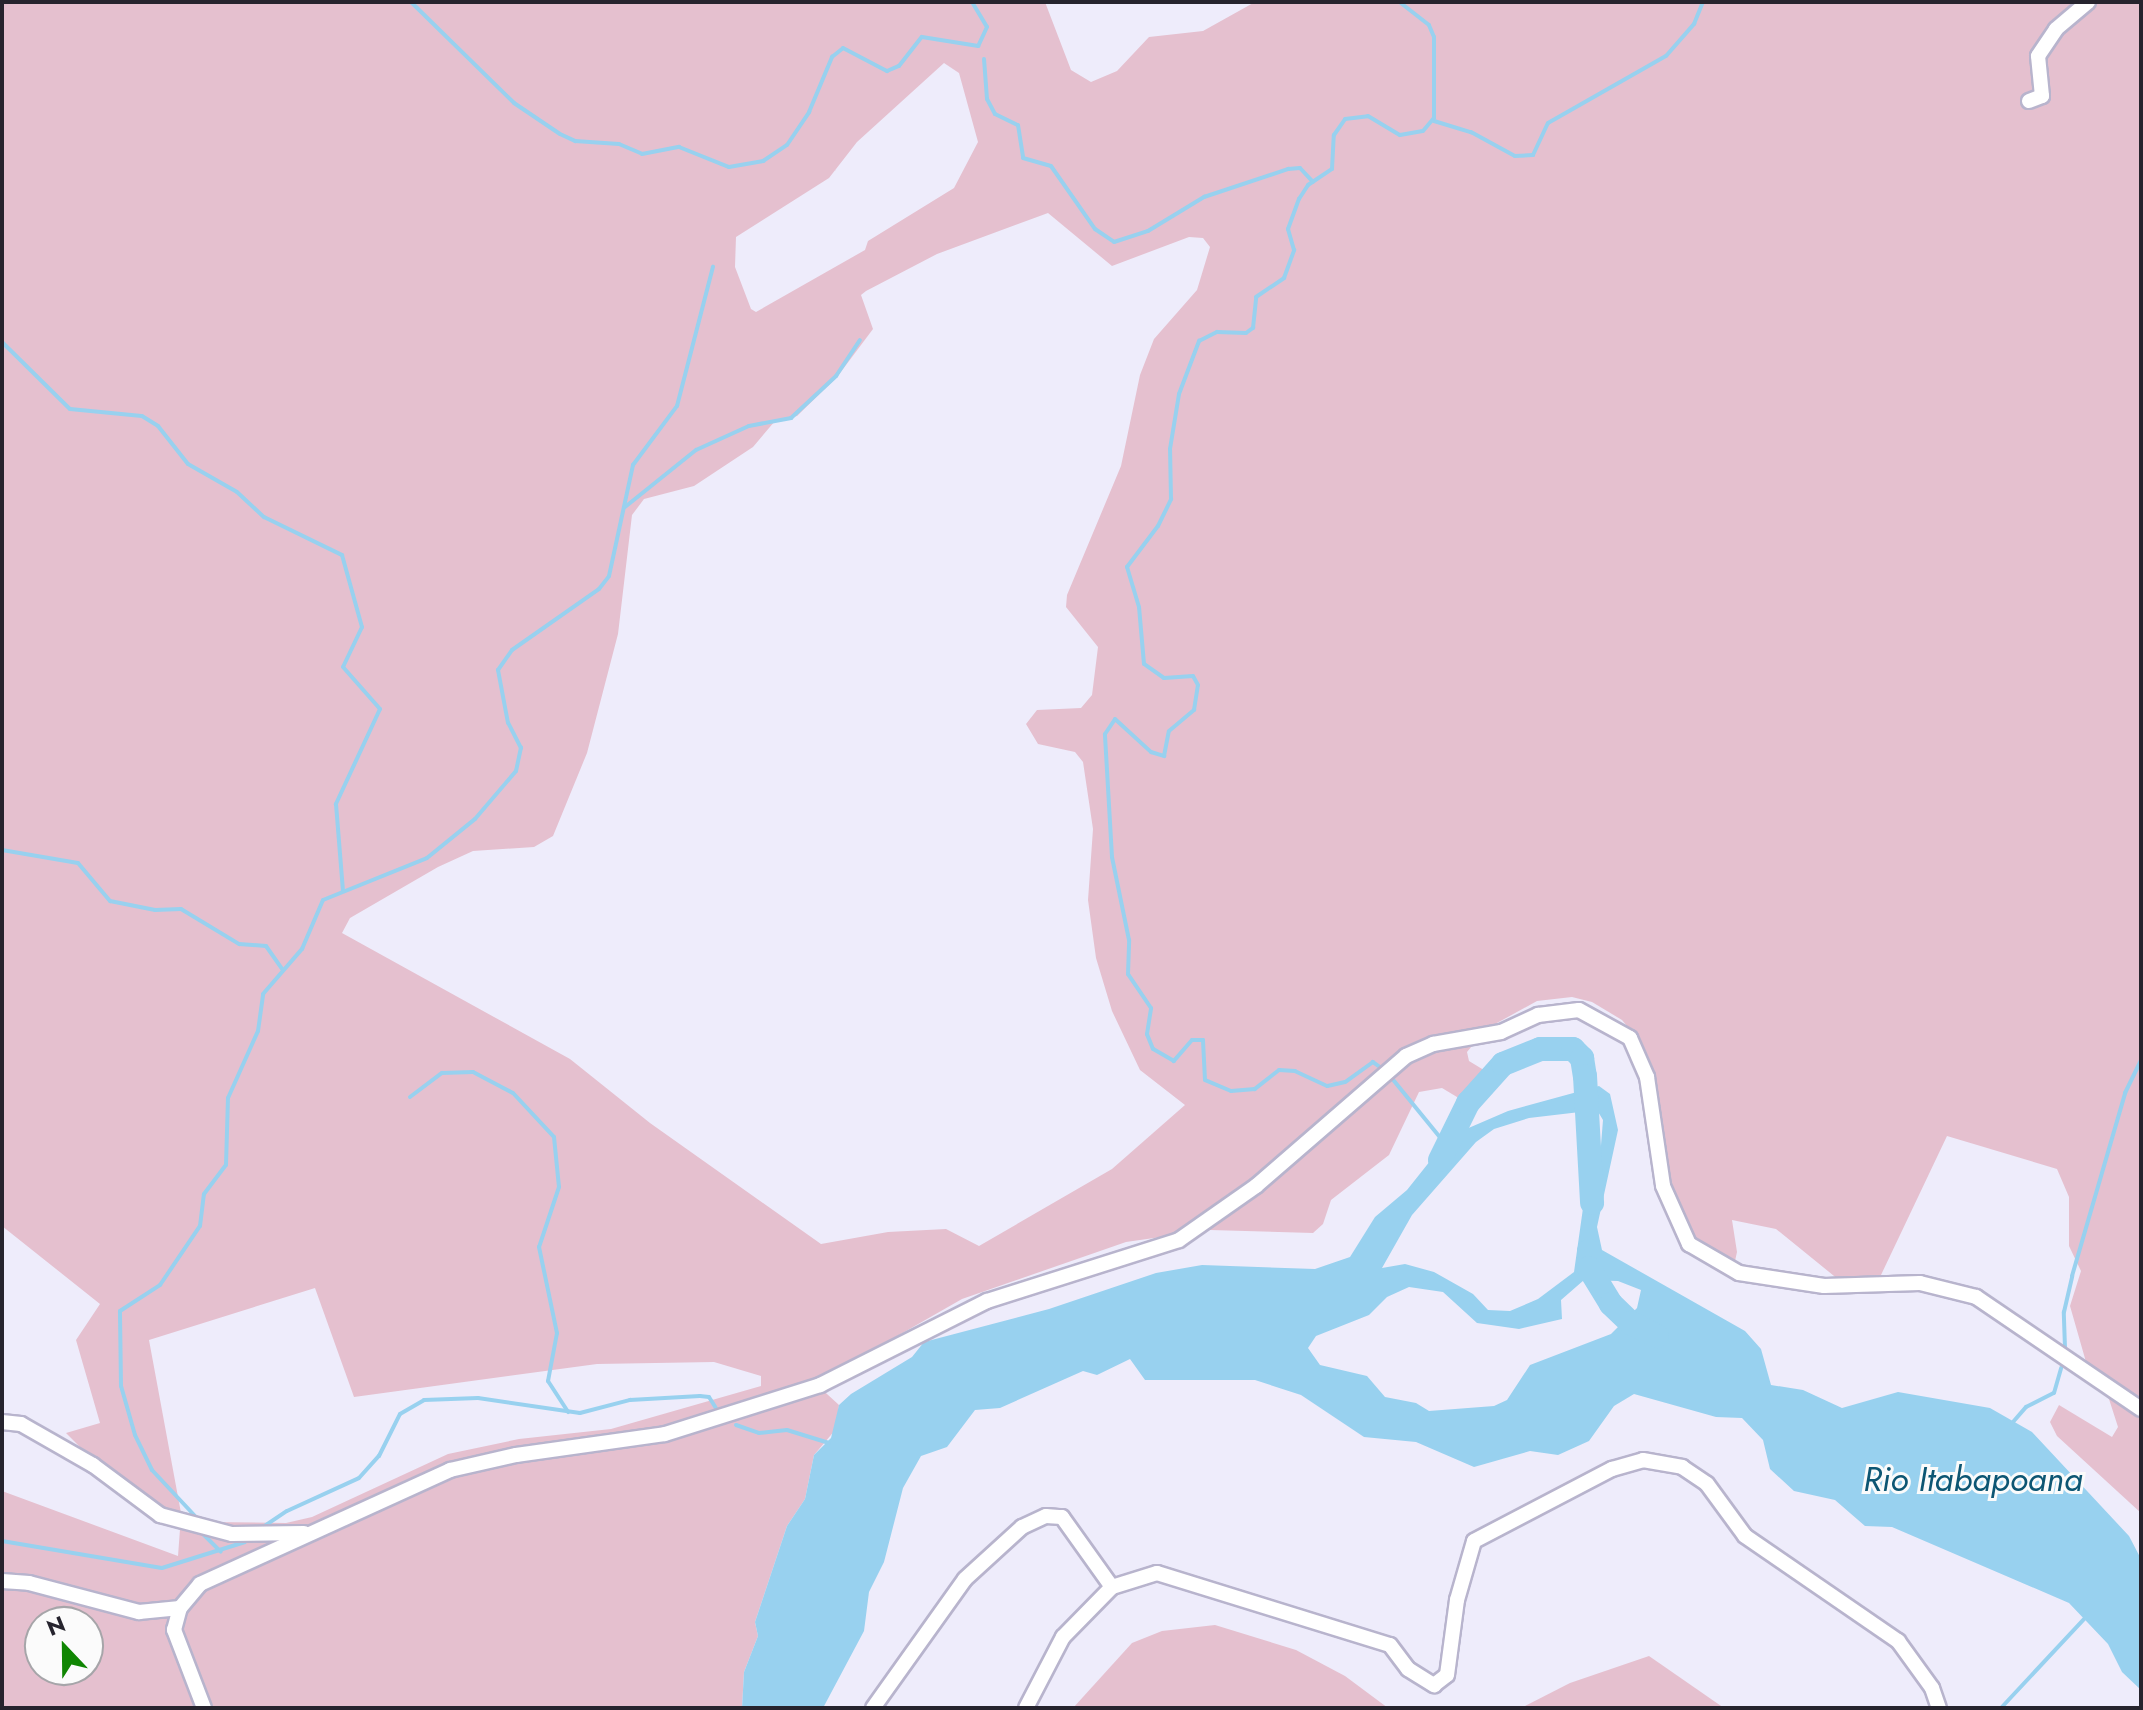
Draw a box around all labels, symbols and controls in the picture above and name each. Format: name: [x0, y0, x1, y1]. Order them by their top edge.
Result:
water label: Rio Itabapoana: [1863, 1460, 2083, 1500]
north arrow: [24, 1606, 104, 1686]
text: N: [42, 1607, 70, 1644]

